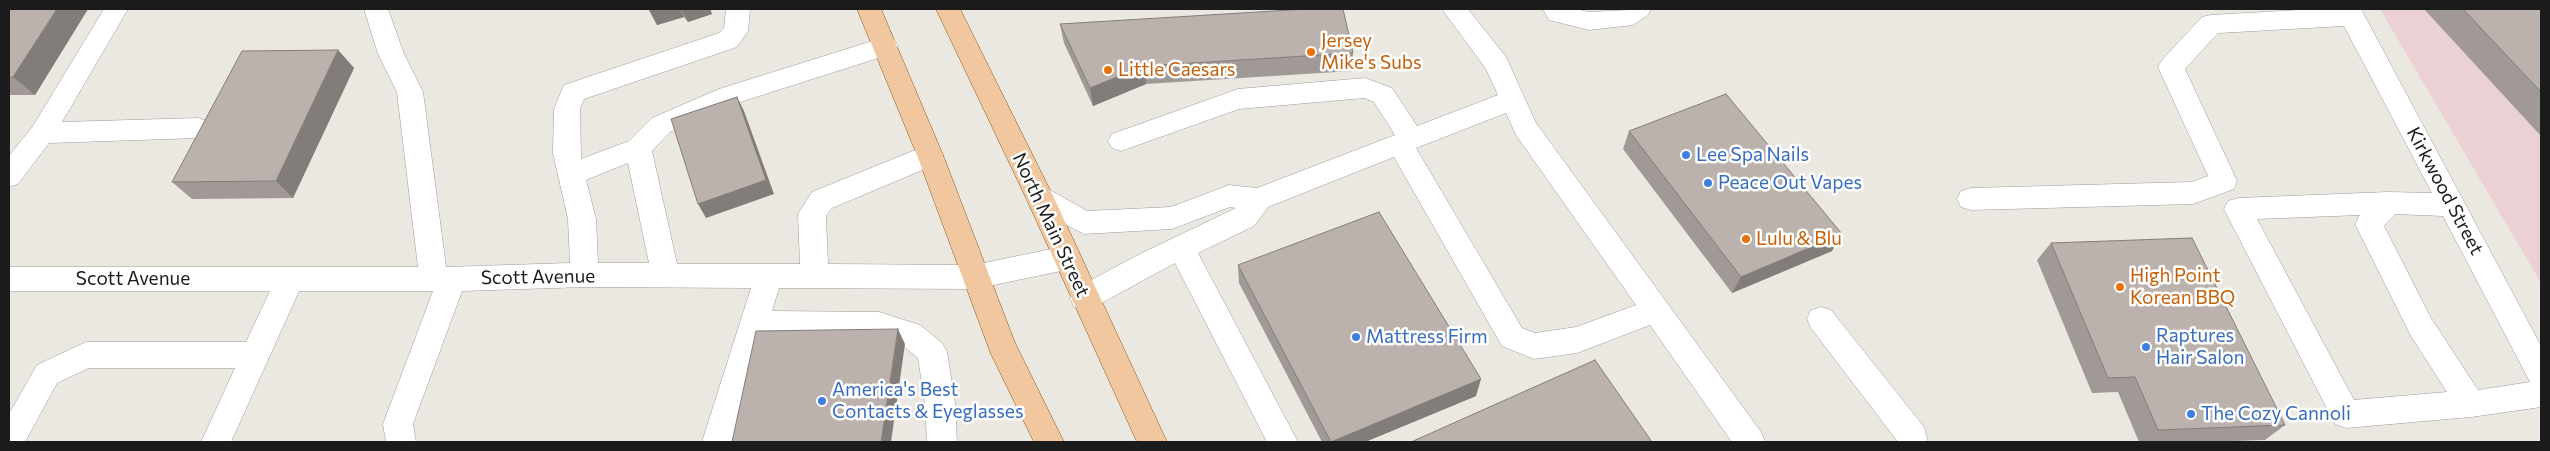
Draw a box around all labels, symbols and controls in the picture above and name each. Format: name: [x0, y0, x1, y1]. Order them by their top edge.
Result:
place label: Jersey Mike's Subs: [1321, 30, 1422, 74]
marker: Jersey Mike's Subs: [1305, 46, 1317, 58]
place label: Little Caesars: [1118, 59, 1235, 81]
marker: Little Caesars: [1102, 64, 1114, 76]
street label: Kirkwood Street: [2402, 123, 2488, 259]
place label: Lee Spa Nails: [1696, 144, 1809, 166]
street label: North Main Street: [1008, 149, 1094, 301]
marker: Lee Spa Nails: [1680, 149, 1692, 161]
place label: Peace Out Vapes: [1718, 172, 1862, 194]
marker: Peace Out Vapes: [1702, 177, 1714, 189]
place label: Lulu & Blu: [1756, 228, 1842, 250]
marker: Lulu & Blu: [1740, 233, 1752, 245]
street label: Scott Avenue: [481, 265, 595, 289]
place label: High Point Korean BBQ: [2130, 265, 2235, 309]
street label: Scott Avenue: [76, 268, 190, 290]
marker: High Point Korean BBQ: [2114, 281, 2126, 293]
place label: Raptures Hair Salon: [2156, 325, 2244, 369]
place label: Mattress Firm: [1366, 326, 1488, 348]
marker: Mattress Firm: [1350, 331, 1362, 343]
marker: Raptures Hair Salon: [2140, 341, 2152, 353]
place label: America's Best Contacts & Eyeglasses: [832, 379, 1024, 423]
marker: America's Best Contacts & Eyeglasses: [816, 395, 828, 407]
place label: The Cozy Cannoli: [2201, 403, 2351, 425]
marker: The Cozy Cannoli: [2185, 408, 2197, 420]

